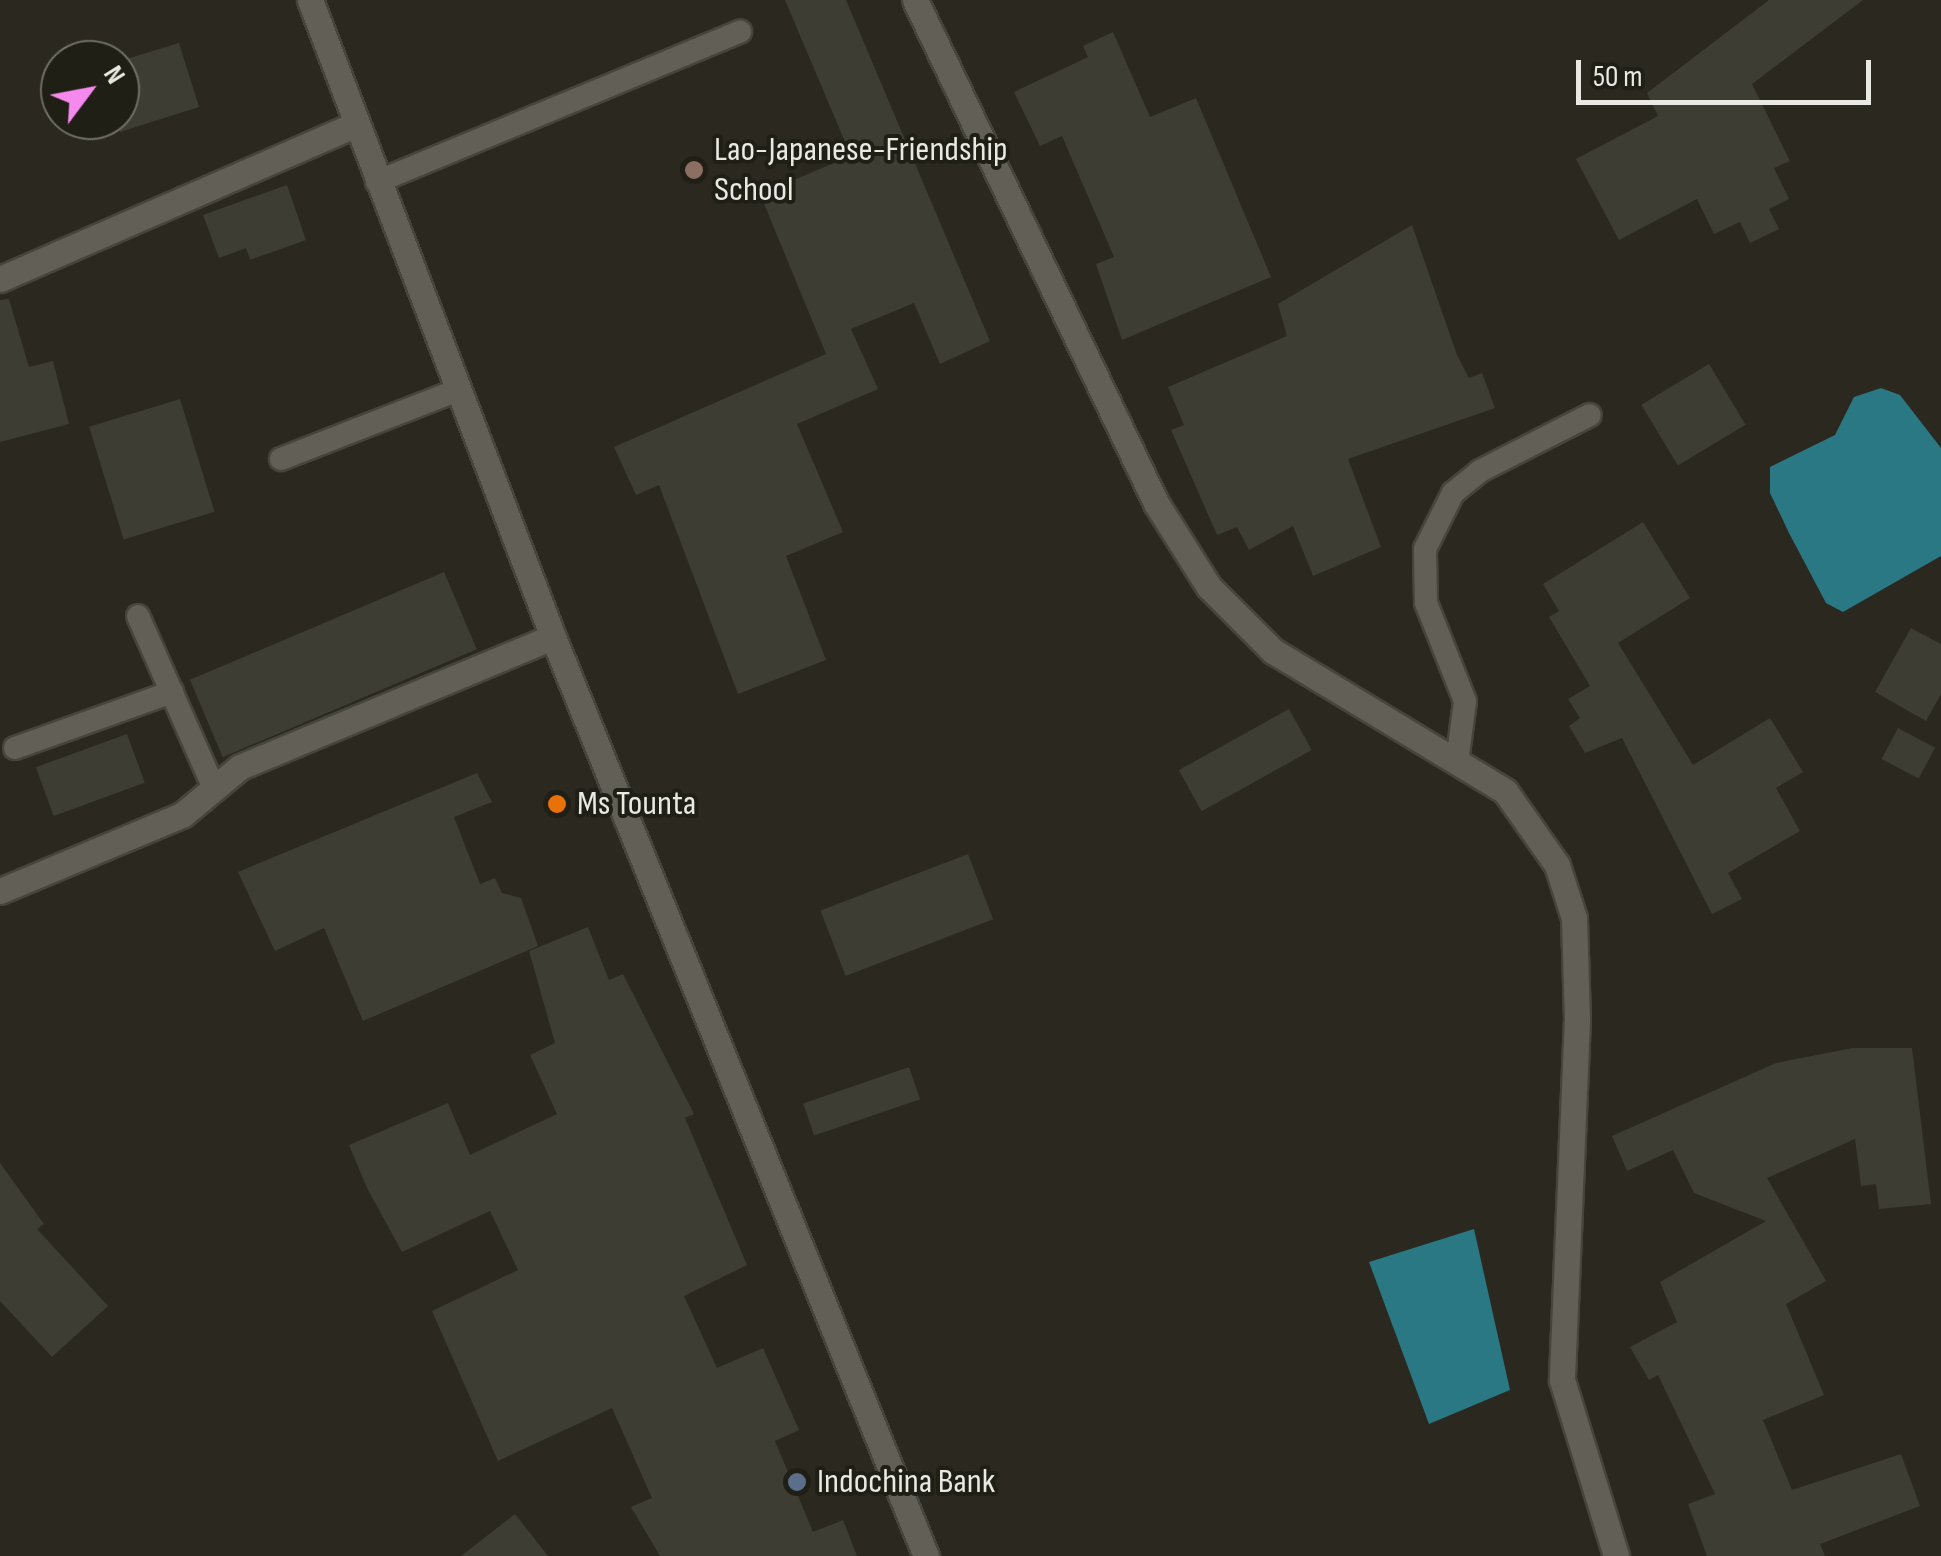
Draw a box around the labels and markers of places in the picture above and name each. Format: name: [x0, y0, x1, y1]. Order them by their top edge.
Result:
place label: Lao-Japanese-Friendship School: [714, 129, 1008, 211]
marker: Lao-Japanese-Friendship School: [683, 159, 705, 181]
place label: Ms Tounta: [577, 783, 696, 825]
marker: Ms Tounta: [546, 793, 568, 815]
place label: Indochina Bank: [817, 1461, 995, 1503]
marker: Indochina Bank: [786, 1471, 808, 1493]

